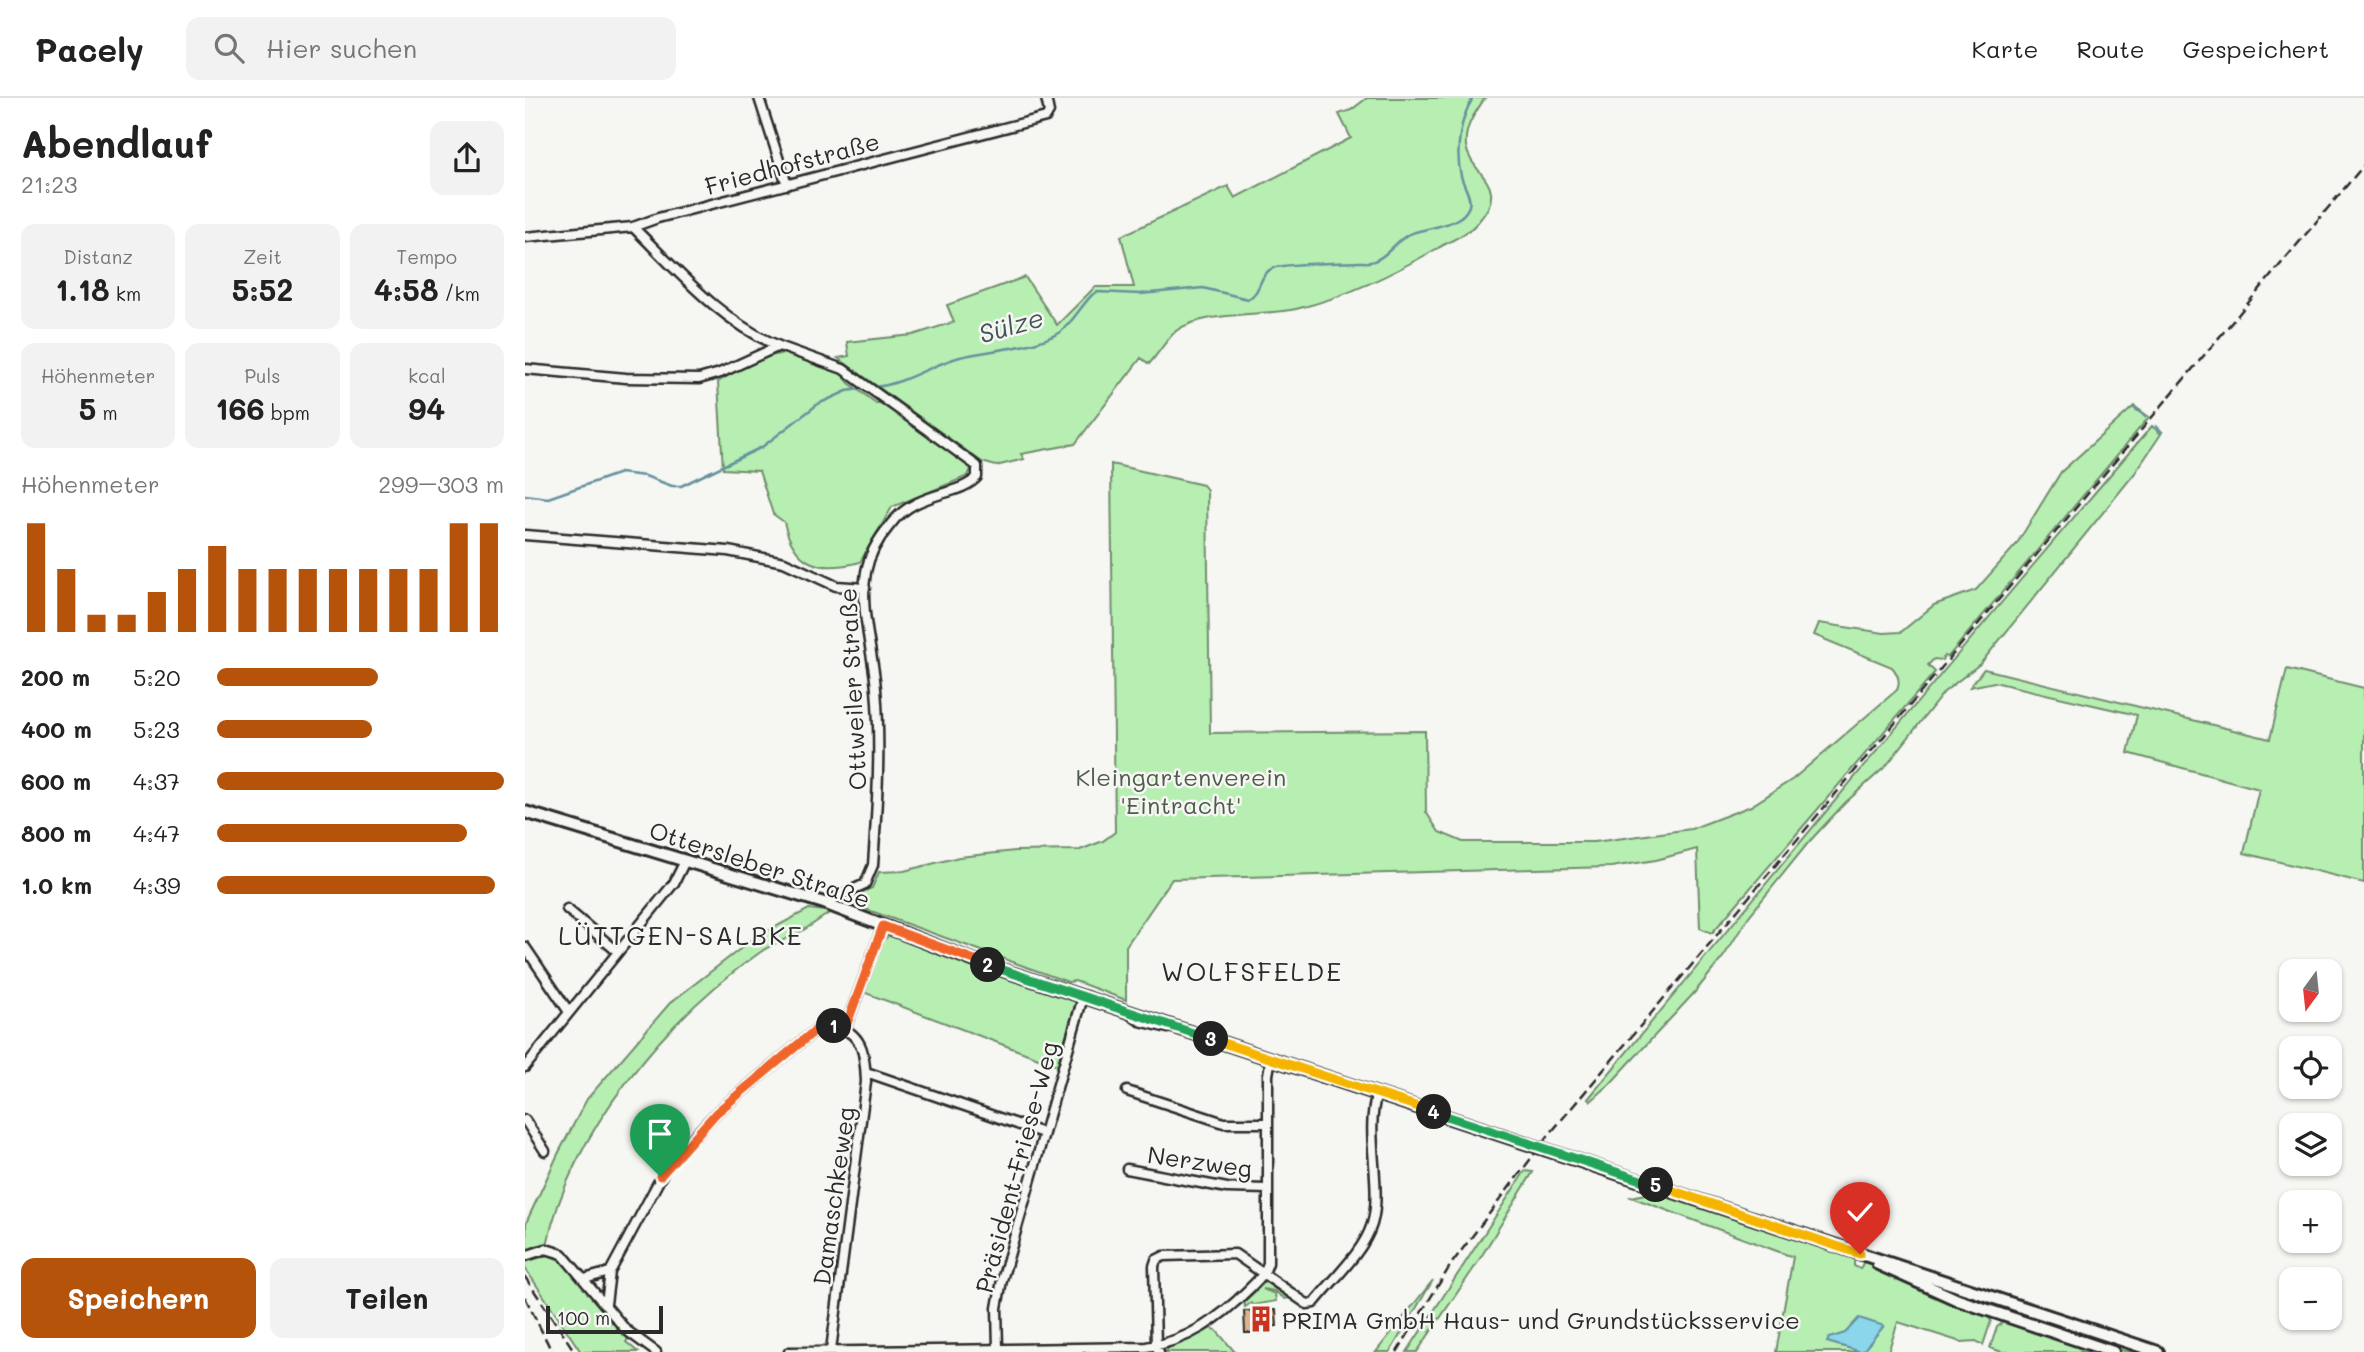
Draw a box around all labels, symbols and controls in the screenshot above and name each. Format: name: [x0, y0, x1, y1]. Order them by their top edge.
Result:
search box: [186, 17, 676, 80]
text: Pacely: [35, 27, 144, 70]
icon: search: [210, 29, 248, 67]
text: Hier suchen: [266, 31, 417, 65]
text: Karte: [1971, 33, 2038, 64]
text: Route: [2076, 33, 2145, 64]
text: Gespeichert: [2183, 33, 2329, 64]
text: Abendlauf: [21, 118, 212, 168]
button: share: [430, 121, 504, 195]
street label: Friedhofstraße: [701, 125, 883, 201]
text: 21:23: [21, 169, 78, 199]
text: Distanz: [63, 244, 133, 269]
text: Zeit: [243, 244, 282, 269]
text: Tempo: [397, 244, 457, 269]
text: 1.18: [55, 269, 110, 309]
text: 5:52: [232, 269, 293, 309]
text: 4:58: [374, 269, 439, 309]
text: km: [110, 281, 141, 306]
text: /km: [439, 281, 480, 306]
water label: Sülze: [975, 300, 1047, 350]
text: Höhenmeter: [41, 363, 155, 388]
text: Puls: [244, 363, 281, 388]
text: kcal: [408, 363, 446, 388]
text: 5: [79, 388, 96, 428]
text: 166: [215, 388, 265, 428]
text: 94: [408, 388, 445, 428]
text: m: [96, 400, 118, 425]
text: bpm: [265, 400, 310, 425]
text: Höhenmeter: [21, 469, 159, 499]
text: 299–303 m: [378, 469, 504, 499]
street label: Ottweiler Straße: [831, 587, 873, 791]
text: 200 m: [21, 662, 90, 692]
text: 5:20: [133, 662, 181, 692]
text: 400 m: [21, 714, 92, 744]
text: 5:23: [133, 714, 180, 744]
park label: Kleingartenverein 'Eintracht': [1076, 761, 1286, 820]
text: 600 m: [21, 766, 91, 796]
text: 4:37: [133, 766, 180, 796]
street label: Ottersleber Straße: [646, 814, 874, 914]
text: 800 m: [21, 818, 91, 848]
text: 4:47: [133, 818, 180, 848]
text: 1.0 km: [21, 870, 92, 900]
text: 4:39: [133, 870, 181, 900]
district label: LÜTTGEN-SALBKE: [558, 918, 804, 952]
pin: 2: [971, 948, 1005, 982]
text: 2: [982, 952, 993, 977]
district label: WOLFSFELDE: [1161, 954, 1343, 988]
north arrow: [2279, 959, 2341, 1022]
map controls: [2279, 959, 2342, 1330]
pin: 1: [817, 1009, 851, 1044]
text: 1: [829, 1013, 838, 1038]
pin: 3: [1193, 1021, 1229, 1056]
text: 3: [1205, 1026, 1216, 1051]
button: locate: [2279, 1036, 2342, 1099]
street label: Präsident-Friese-Weg: [968, 1038, 1064, 1296]
pin: 4: [1417, 1094, 1451, 1130]
text: 4: [1427, 1099, 1440, 1124]
pin: [630, 1104, 690, 1176]
street label: Damaschkeweg: [805, 1105, 861, 1287]
button: layers: [2279, 1113, 2342, 1176]
icon: arrive: [641, 1115, 679, 1153]
street label: Nerzweg: [1146, 1138, 1254, 1184]
pin: 5: [1639, 1168, 1673, 1202]
text: 5: [1650, 1172, 1661, 1197]
pin: [1830, 1182, 1890, 1254]
button: +: [2279, 1190, 2342, 1253]
icon: check: [1841, 1193, 1879, 1231]
button: Speichern: [21, 1258, 256, 1338]
button: Teilen: [270, 1258, 504, 1338]
button: −: [2279, 1267, 2342, 1330]
scale bar: [546, 1303, 663, 1335]
building icon: PRIMA GmbH Haus- und Grundstücksservice: [1246, 1304, 1276, 1334]
place label: PRIMA GmbH Haus- und Grundstücksservice: [1282, 1304, 1800, 1335]
text: 100 m: [557, 1305, 610, 1330]

